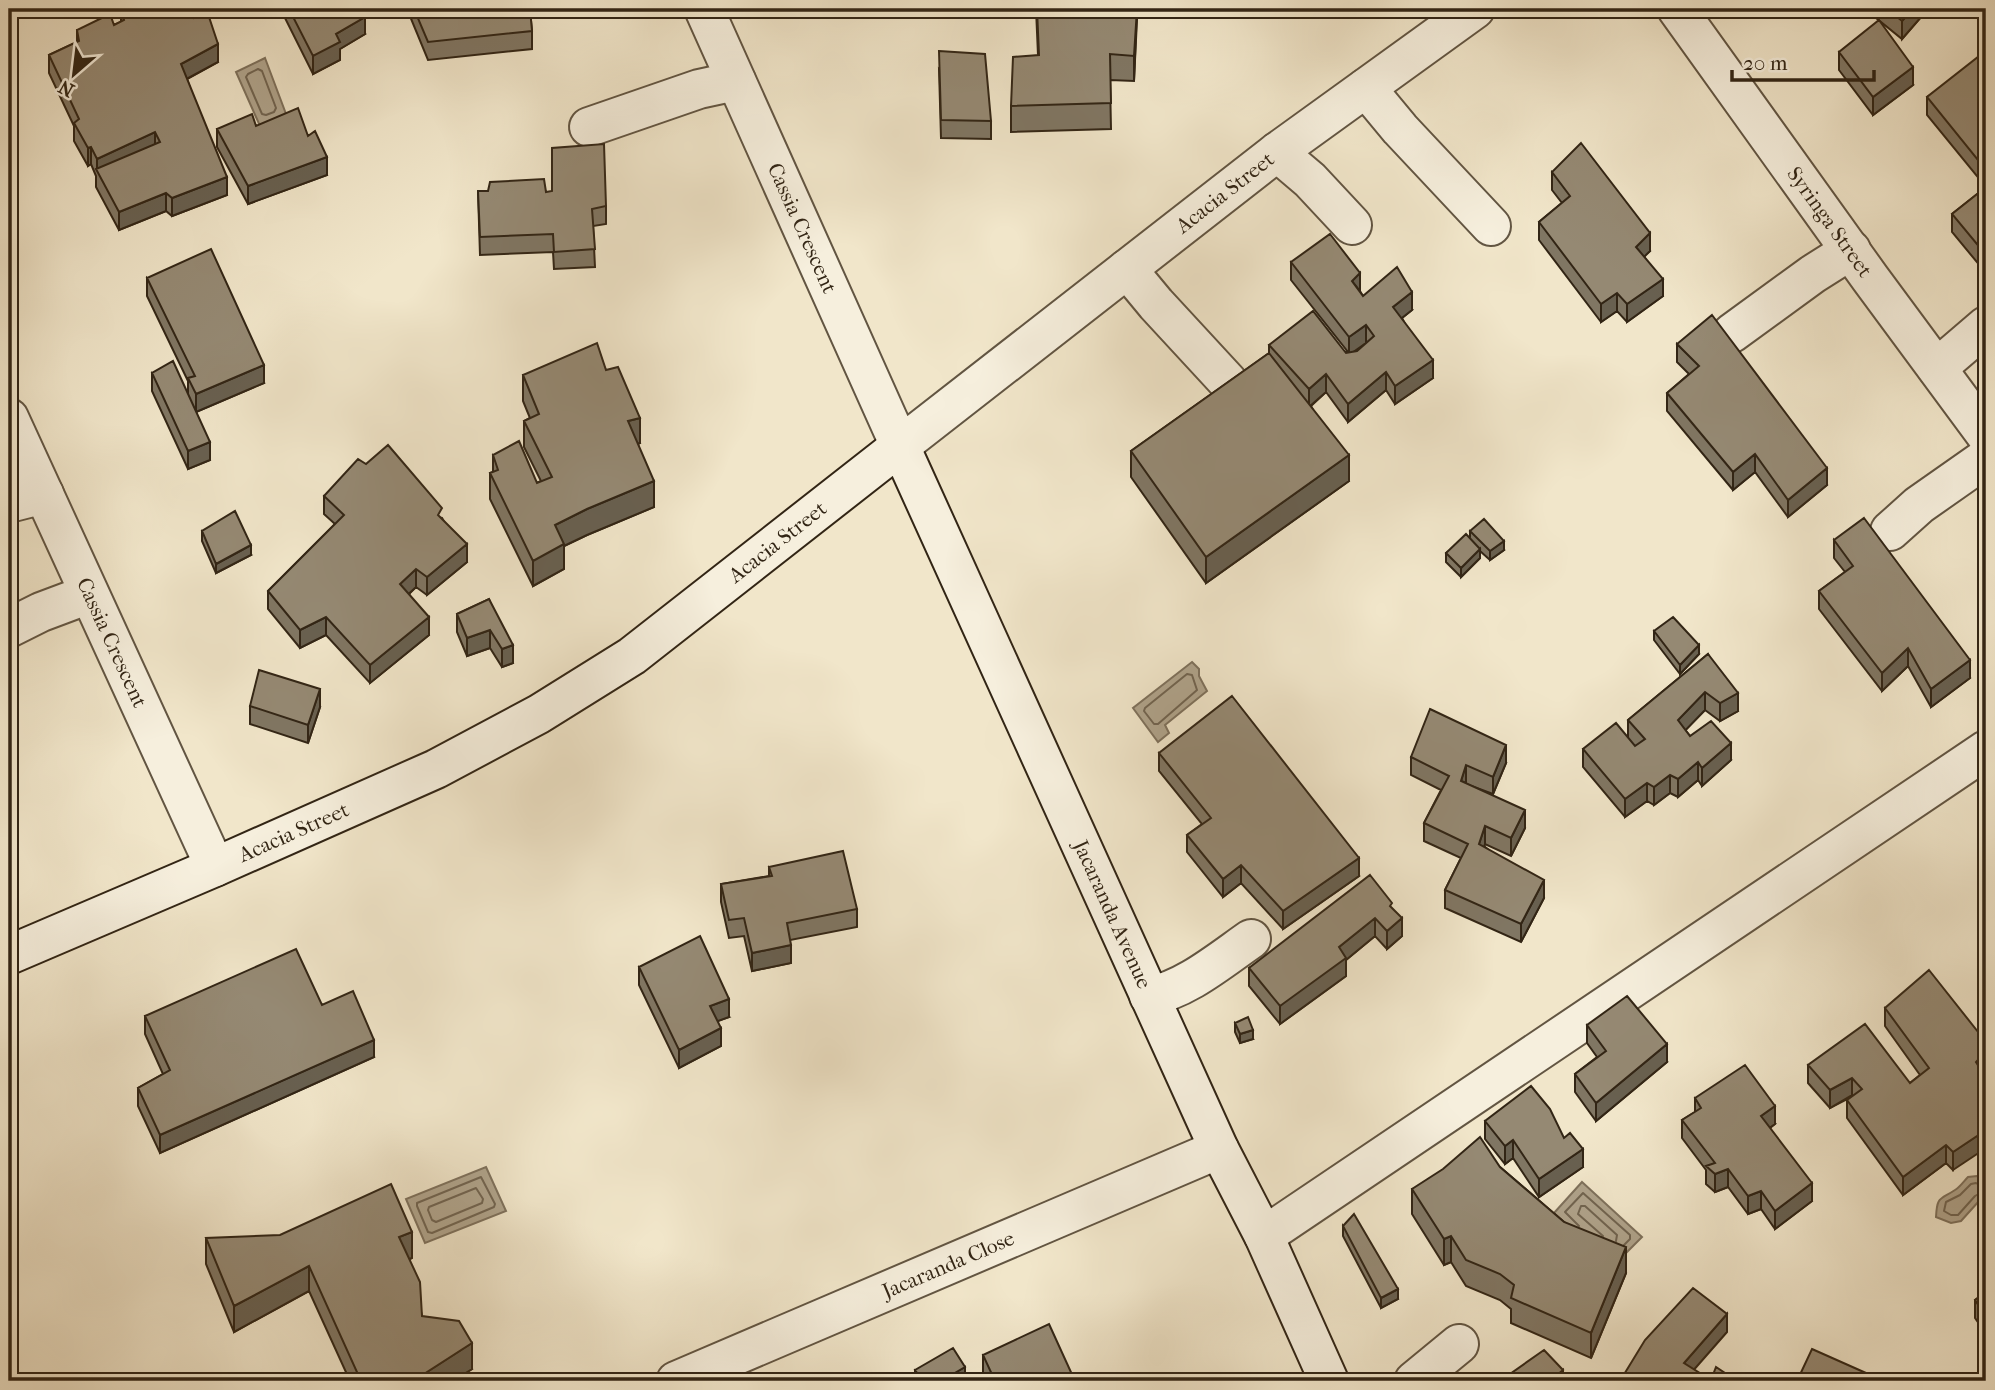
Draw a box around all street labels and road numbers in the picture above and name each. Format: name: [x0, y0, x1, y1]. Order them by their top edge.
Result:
street label: Acacia Street: [1170, 147, 1279, 239]
street label: Cassia Crescent: [763, 159, 842, 297]
street label: Syringa Street: [1782, 162, 1878, 282]
street label: Acacia Street: [723, 496, 832, 588]
street label: Cassia Crescent: [72, 574, 152, 712]
street label: Acacia Street: [234, 797, 353, 867]
street label: Jacaranda Avenue: [1068, 835, 1157, 992]
street label: Jacaranda Close: [877, 1226, 1018, 1304]

